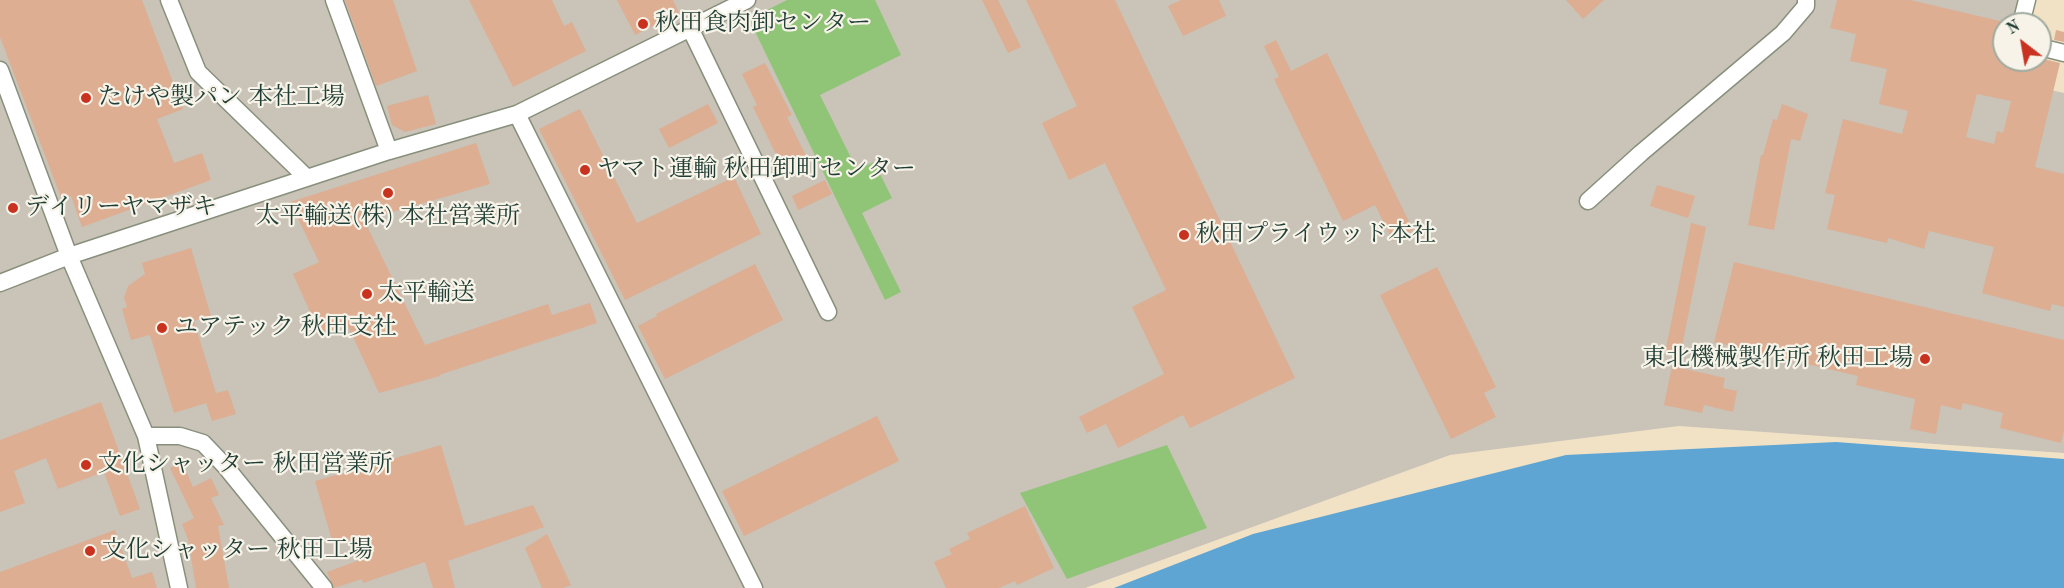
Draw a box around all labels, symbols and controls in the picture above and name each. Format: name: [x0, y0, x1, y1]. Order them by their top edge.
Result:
place label: 秋田食肉卸センター: [655, 10, 871, 38]
north arrow: [1992, 12, 2052, 72]
marker: 秋田食肉卸センター: [636, 17, 650, 31]
text: N: [2004, 18, 2023, 38]
place label: たけや製パン 本社工場: [98, 84, 345, 112]
marker: たけや製パン 本社工場: [79, 91, 93, 105]
place label: ヤマト運輸 秋田卸町センター: [597, 156, 916, 184]
marker: ヤマト運輸 秋田卸町センター: [578, 163, 592, 177]
marker: 太平輸送(株) 本社営業所: [381, 186, 395, 200]
place label: デイリーヤマザキ: [25, 194, 217, 222]
marker: デイリーヤマザキ: [6, 201, 20, 215]
place label: 太平輸送(株) 本社営業所: [256, 203, 520, 231]
place label: 秋田プライウッド本社: [1196, 221, 1436, 249]
marker: 秋田プライウッド本社: [1177, 228, 1191, 242]
place label: 太平輸送: [379, 280, 475, 308]
marker: 太平輸送: [360, 287, 374, 301]
place label: ユアテック 秋田支社: [174, 314, 397, 342]
marker: ユアテック 秋田支社: [155, 321, 169, 335]
place label: 東北機械製作所 秋田工場: [1642, 345, 1913, 373]
marker: 東北機械製作所 秋田工場: [1918, 352, 1932, 366]
place label: 文化シャッター 秋田営業所: [98, 451, 393, 479]
marker: 文化シャッター 秋田営業所: [79, 458, 93, 472]
place label: 文化シャッター 秋田工場: [102, 537, 373, 565]
marker: 文化シャッター 秋田工場: [83, 544, 97, 558]

